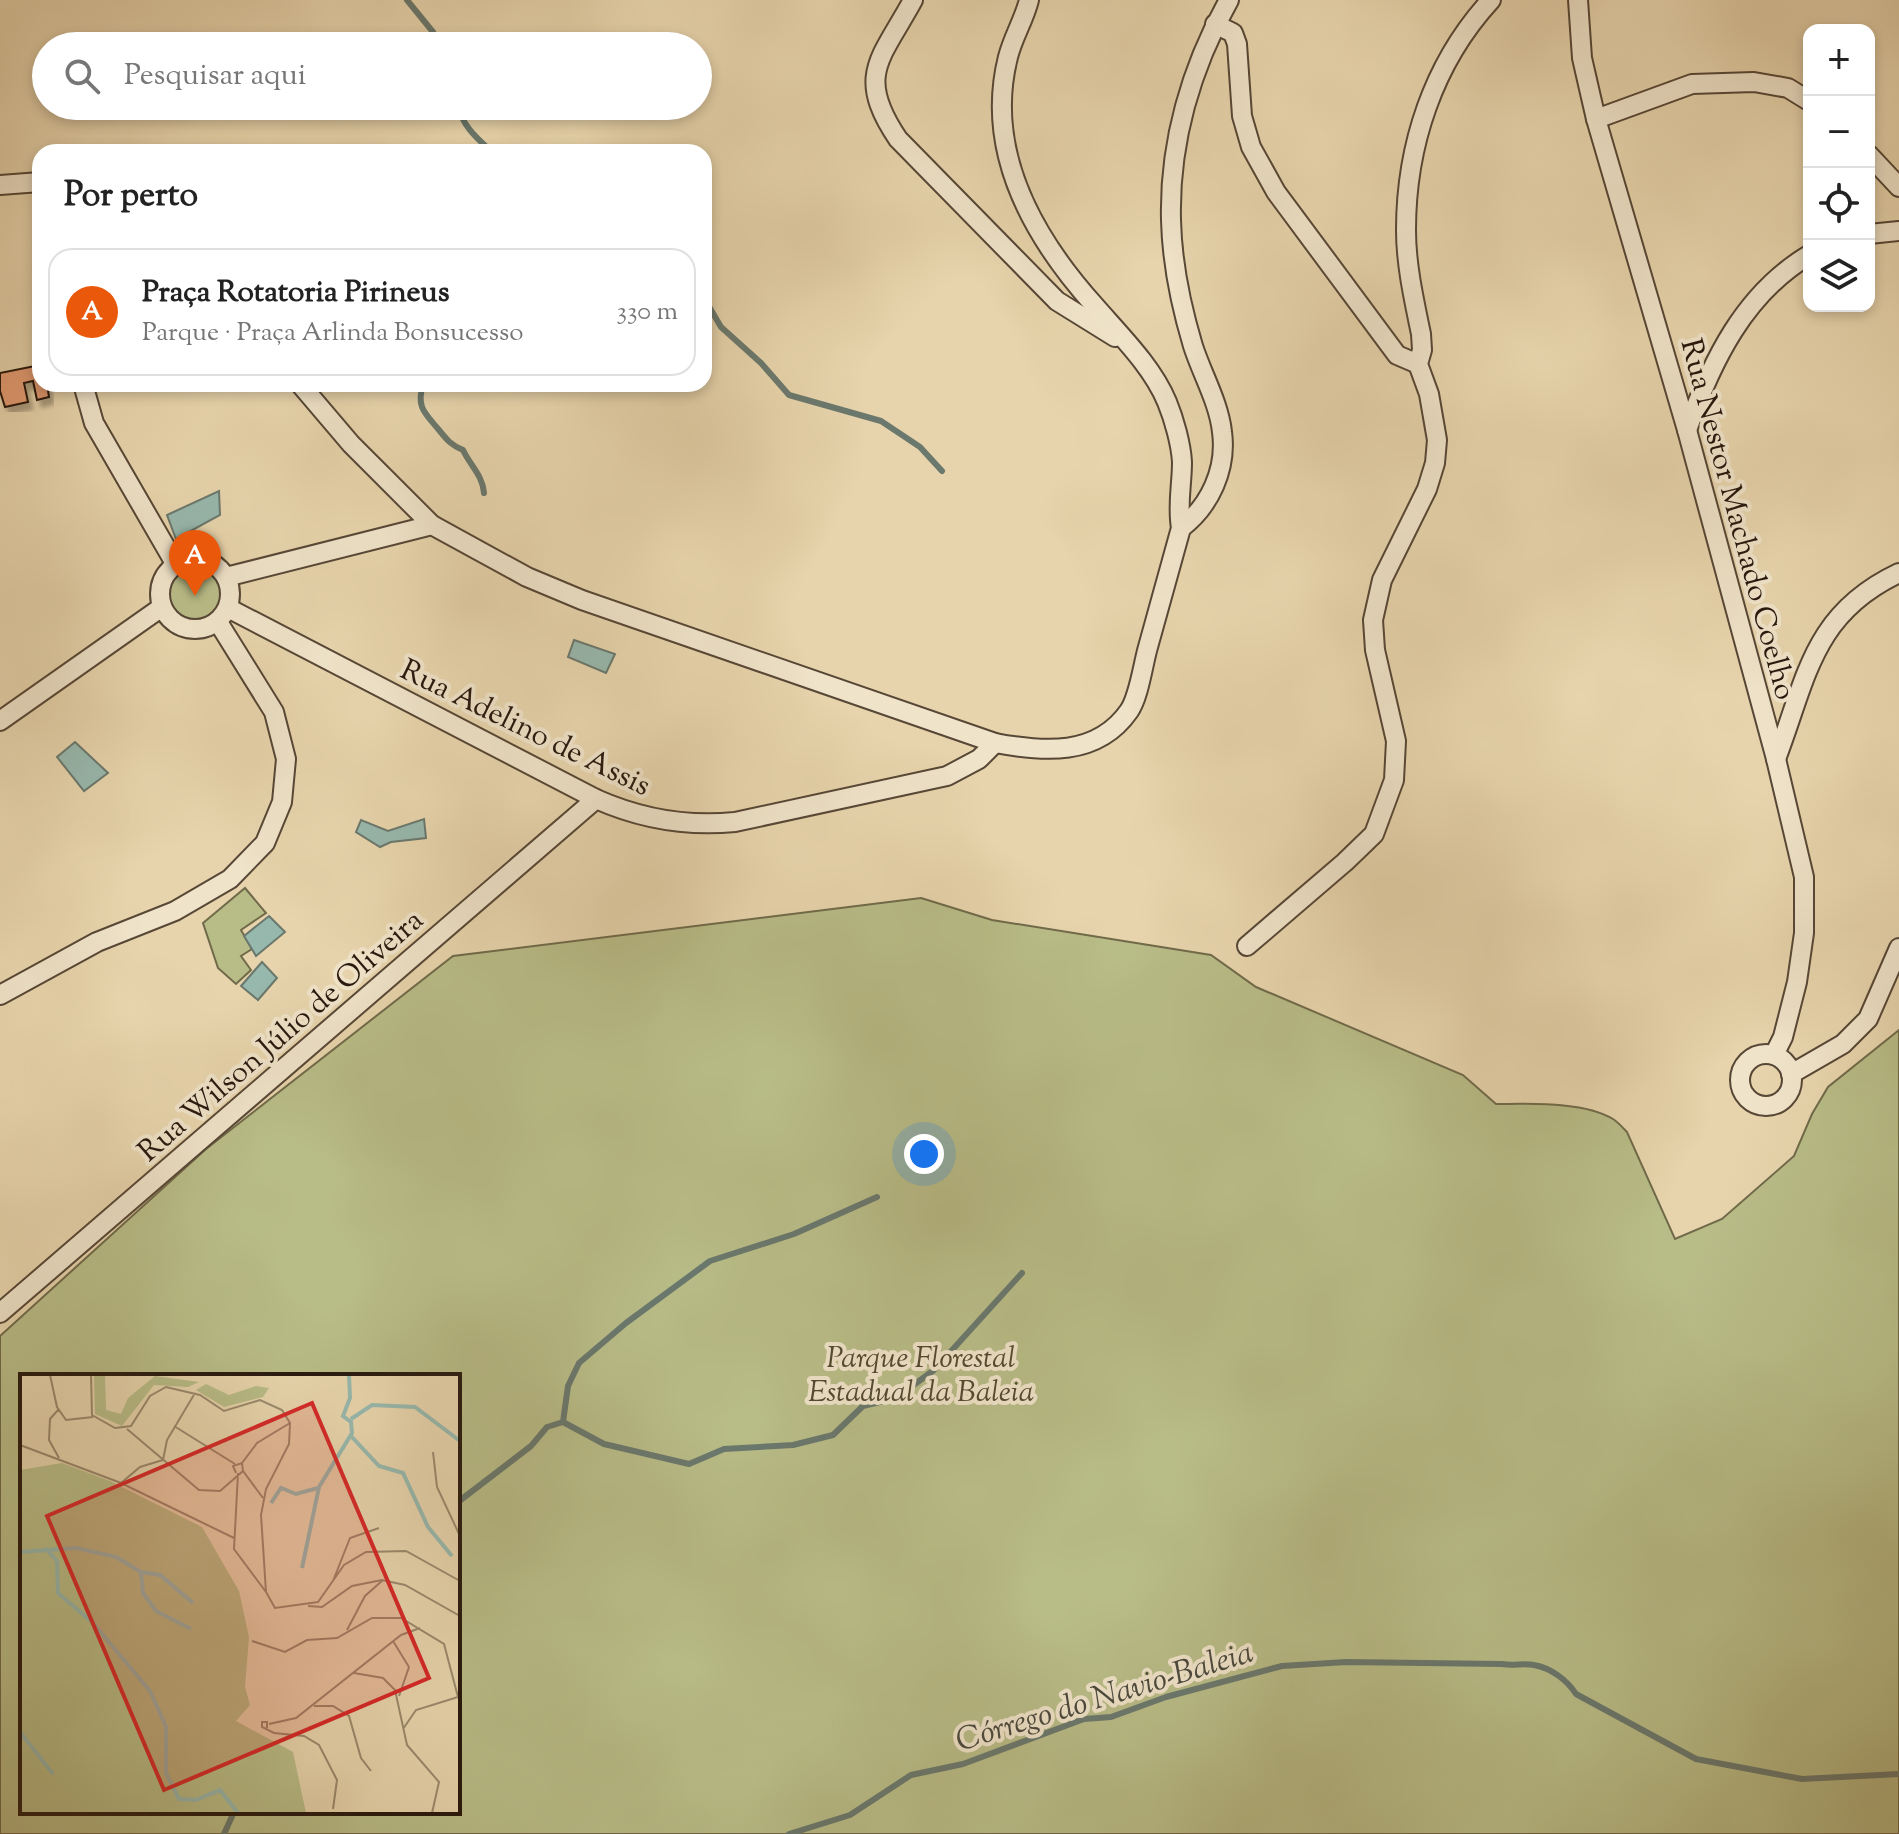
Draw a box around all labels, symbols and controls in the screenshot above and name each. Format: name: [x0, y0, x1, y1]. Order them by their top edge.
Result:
map controls: [1803, 24, 1875, 312]
button: +: [1803, 24, 1875, 96]
search box: [32, 32, 712, 120]
icon: search: [60, 54, 104, 98]
text: Pesquisar aqui: [124, 55, 306, 98]
button: −: [1803, 96, 1875, 168]
button: locate: [1803, 168, 1875, 240]
text: Por perto: [64, 172, 198, 221]
button: layers: [1803, 240, 1875, 312]
text: Praça Rotatoria Pirineus: [142, 272, 449, 315]
text: A: [81, 294, 103, 331]
text: 330 m: [616, 294, 678, 331]
text: Parque · Praça Arlinda Bonsucesso: [142, 315, 523, 352]
street label: Rua Nestor Machado Coelho: [1668, 334, 1806, 705]
pin: A: [169, 530, 221, 596]
street label: Rua Adelino de Assis: [392, 650, 657, 809]
street label: Rua Wilson Júlio de Oliveira: [129, 900, 434, 1173]
your location: [904, 1134, 944, 1174]
park label: Parque Florestal Estadual da Baleia: [808, 1338, 1034, 1415]
inset map: [20, 1374, 460, 1814]
water label: Córrego do Navio-Baleia: [951, 1631, 1259, 1765]

